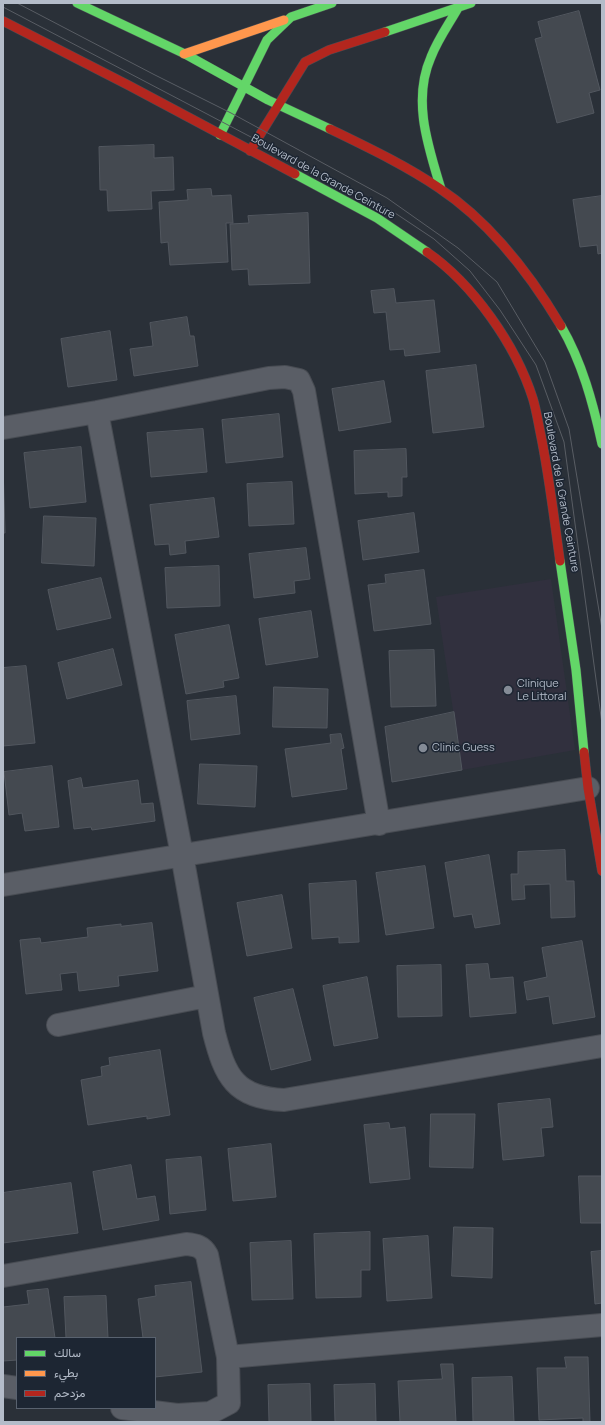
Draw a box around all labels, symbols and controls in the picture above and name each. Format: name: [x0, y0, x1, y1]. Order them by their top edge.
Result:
street label: Boulevard de la Grande Ceinture: [249, 132, 397, 222]
street label: Boulevard de la Grande Ceinture: [540, 411, 582, 573]
place label: Clinique Le Littoral: [517, 677, 567, 703]
marker: Clinique Le Littoral: [502, 684, 514, 696]
place label: Clinic Guess: [432, 741, 495, 755]
marker: Clinic Guess: [417, 742, 429, 754]
legend: [16, 1337, 156, 1409]
text: سالك: [54, 1344, 81, 1361]
text: بطيء: [54, 1364, 78, 1381]
text: مزدحم: [54, 1384, 85, 1401]

